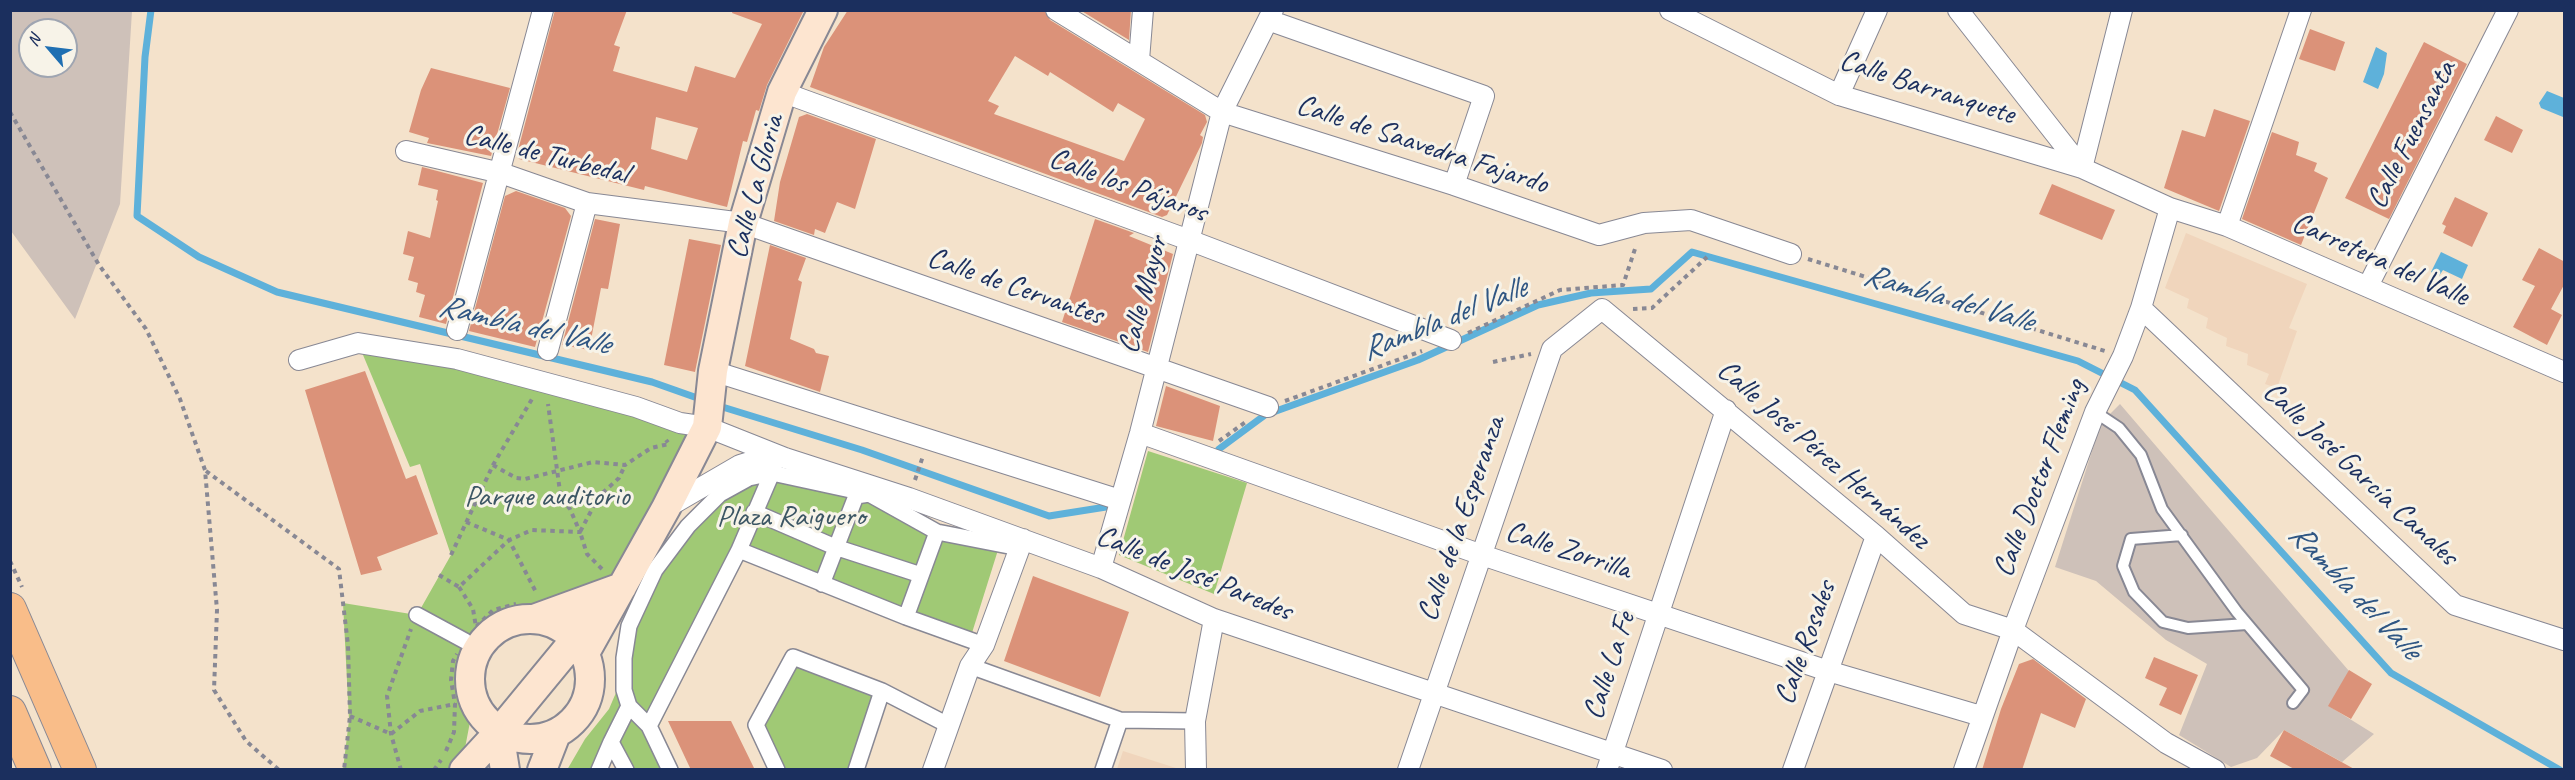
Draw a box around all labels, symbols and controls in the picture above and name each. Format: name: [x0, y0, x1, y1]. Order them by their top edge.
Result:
north arrow: [18, 18, 78, 78]
text: N: [23, 31, 45, 50]
street label: Calle Barranquete: [1835, 43, 2019, 133]
street label: Calle Fuensanta: [2359, 55, 2465, 215]
street label: Calle de Saavedra Fajardo: [1292, 87, 1552, 203]
street label: Calle La Gloria: [720, 111, 792, 263]
street label: Calle de Turbedal: [460, 117, 632, 193]
street label: Calle los Pájaros: [1044, 141, 1212, 231]
street label: Carretera del Valle: [2286, 205, 2474, 315]
street label: Calle Mayor: [1111, 232, 1177, 358]
street label: Calle de Cervantes: [922, 240, 1108, 334]
water label: Rambla del Valle: [1859, 257, 2037, 341]
water label: Rambla del Valle: [1356, 270, 1532, 370]
water label: Rambla del Valle: [435, 288, 613, 364]
street label: Calle José Pérez Hernández: [1709, 353, 1937, 557]
street label: Calle Doctor Fleming: [1986, 374, 2094, 582]
street label: Calle José García Canales: [2255, 374, 2465, 574]
street label: Calle de la Esperanza: [1410, 412, 1514, 626]
park label: Parque auditorio: [464, 479, 630, 515]
park label: Plaza Raiguero: [717, 499, 865, 535]
street label: Calle Zorrilla: [1501, 514, 1635, 588]
water label: Rambla del Valle: [2280, 516, 2428, 668]
street label: Calle de José Paredes: [1091, 518, 1297, 630]
street label: Calle Rosales: [1767, 577, 1845, 709]
street label: Calle La Fe: [1576, 608, 1644, 724]

